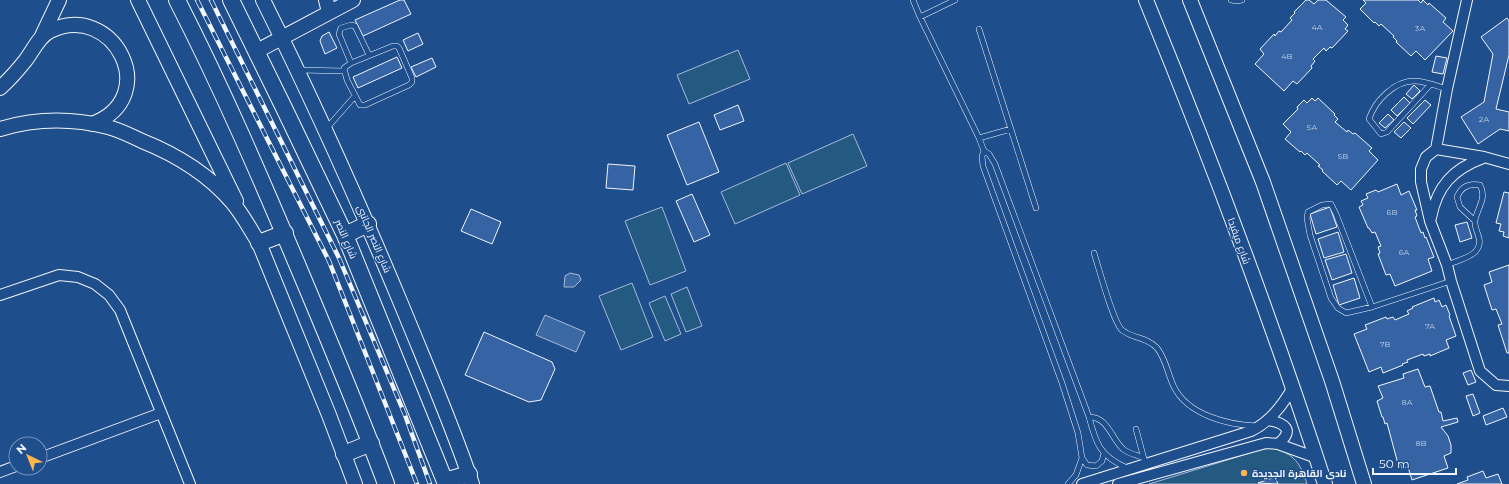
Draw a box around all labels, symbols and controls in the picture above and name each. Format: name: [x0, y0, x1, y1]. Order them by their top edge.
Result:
house number: 4A: [1311, 22, 1323, 32]
house number: 3A: [1415, 23, 1425, 33]
house number: 4B: [1281, 51, 1293, 61]
house number: 2A: [1479, 114, 1489, 124]
house number: 5A: [1307, 122, 1317, 132]
house number: 5B: [1338, 151, 1348, 161]
street label: شارع النصر الجانبى: [354, 203, 394, 275]
house number: 6B: [1387, 207, 1397, 217]
street label: شارع النصر: [332, 216, 360, 261]
street label: شارع ميفيدا: [1225, 216, 1253, 266]
house number: 6A: [1399, 247, 1410, 257]
house number: 7A: [1425, 321, 1435, 331]
house number: 7B: [1380, 339, 1390, 349]
house number: 8A: [1402, 397, 1413, 407]
north arrow: [8, 436, 48, 476]
house number: 8B: [1415, 438, 1427, 448]
text: N: [13, 441, 29, 457]
scale bar: [1373, 450, 1456, 476]
text: 50 m: [1379, 456, 1410, 471]
place label: نادى القاهرة الجديدة: [1252, 467, 1346, 480]
marker: نادى القاهرة الجديدة: [1239, 468, 1249, 478]

